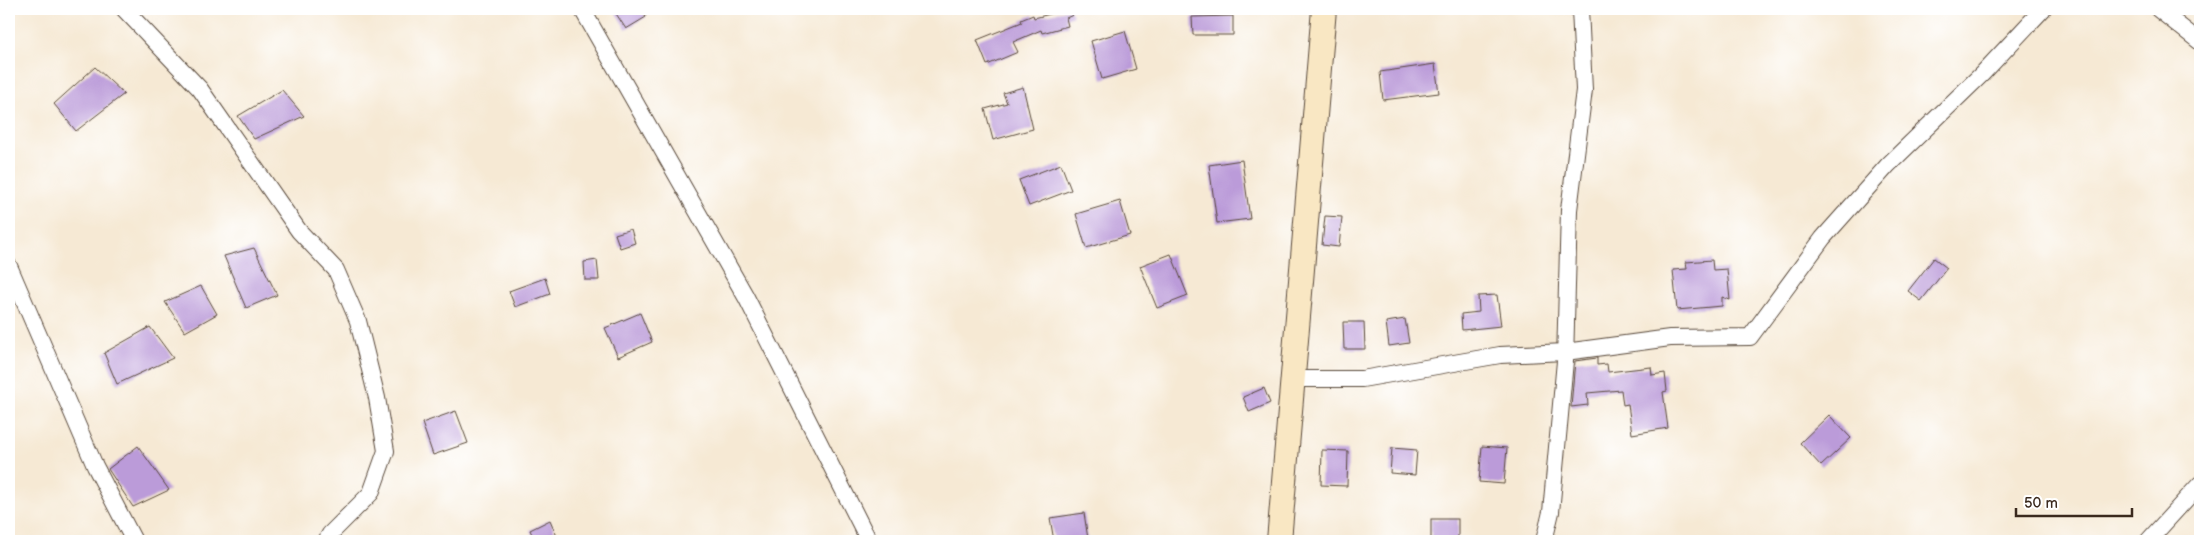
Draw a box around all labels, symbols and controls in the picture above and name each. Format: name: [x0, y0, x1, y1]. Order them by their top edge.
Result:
scale bar: [2016, 485, 2133, 517]
text: 50 m: [2024, 494, 2058, 513]

